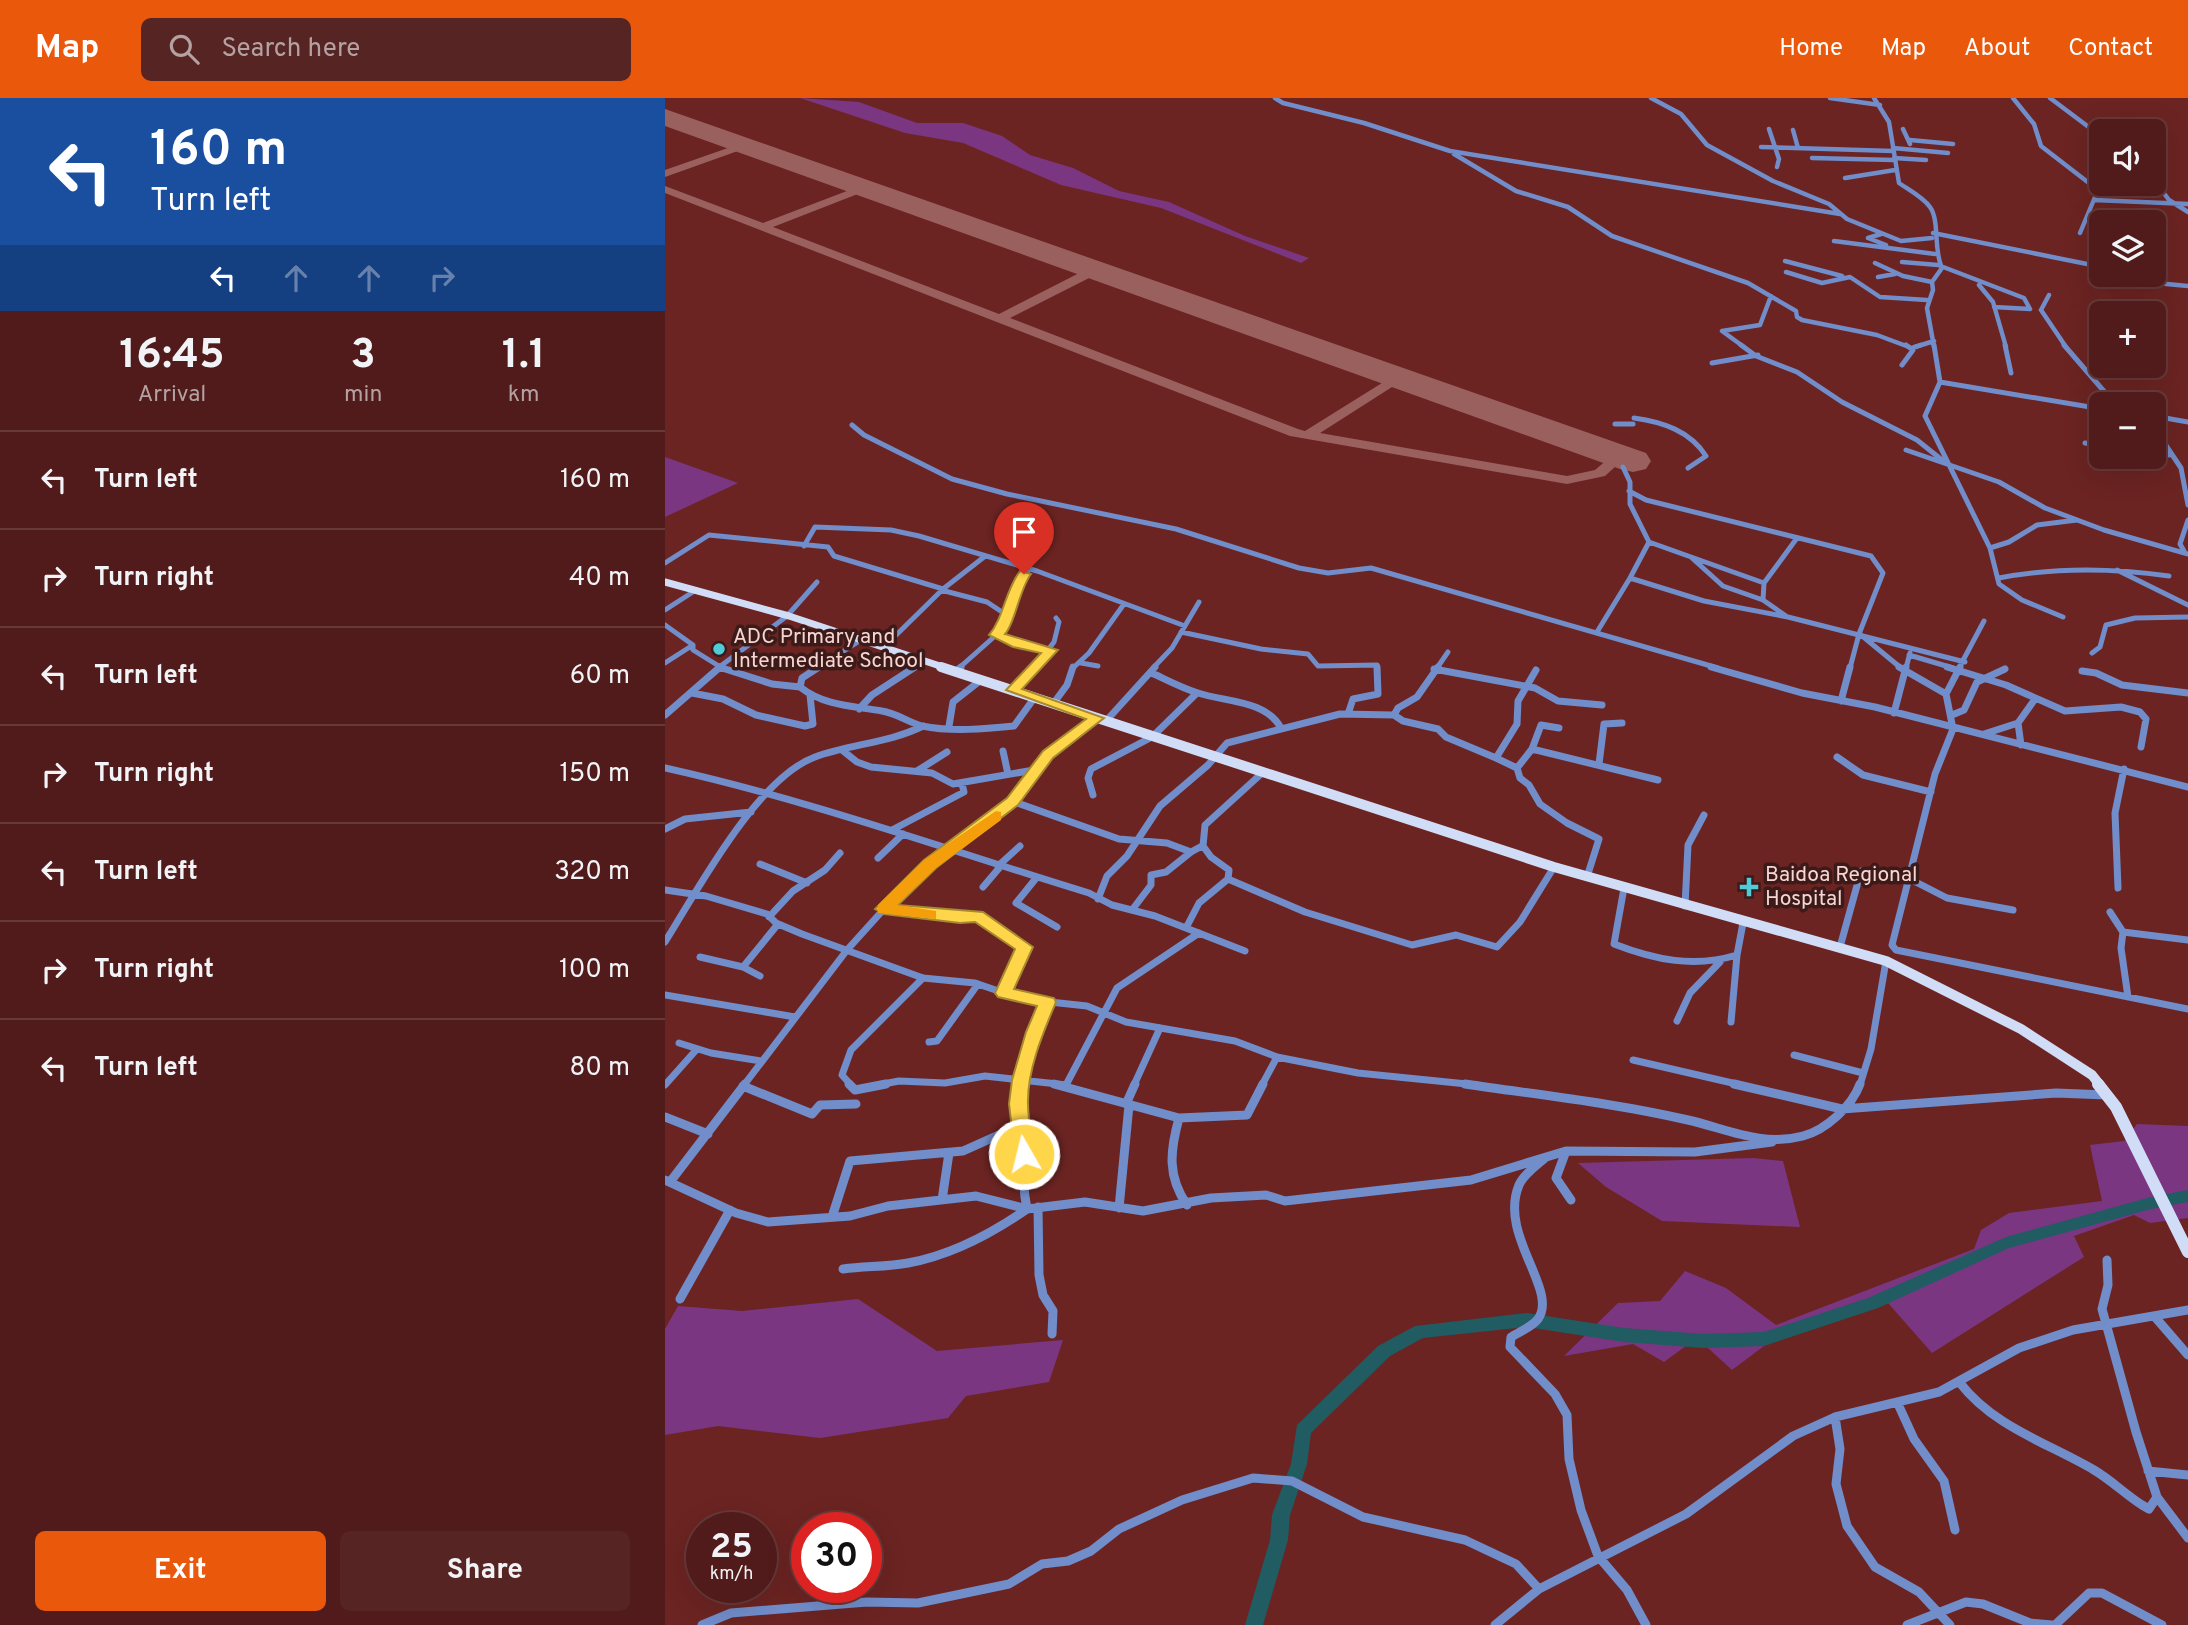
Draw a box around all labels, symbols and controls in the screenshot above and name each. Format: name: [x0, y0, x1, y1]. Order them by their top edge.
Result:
search box: [141, 18, 631, 81]
text: Map: [35, 28, 99, 70]
icon: search: [165, 30, 203, 68]
text: Search here: [221, 33, 360, 66]
text: Home: [1779, 34, 1843, 64]
text: Map: [1881, 34, 1926, 64]
text: About: [1964, 34, 2030, 64]
text: Contact: [2068, 34, 2153, 64]
map controls: [2089, 119, 2166, 469]
button: sound: [2089, 119, 2166, 196]
text: 160 m: [150, 121, 287, 183]
icon: left: [35, 126, 126, 217]
text: Turn left: [150, 182, 271, 222]
button: layers: [2089, 210, 2166, 287]
icon: left: [204, 259, 242, 297]
icon: ahead: [277, 259, 315, 297]
icon: ahead: [350, 259, 388, 297]
icon: right: [423, 259, 461, 297]
button: +: [2089, 301, 2166, 378]
text: 16:45: [119, 330, 225, 383]
text: 3: [351, 330, 376, 383]
text: 1.1: [502, 330, 546, 383]
text: Arrival: [138, 381, 206, 410]
text: min: [344, 381, 382, 410]
text: km: [508, 381, 540, 410]
button: −: [2089, 392, 2166, 469]
icon: left: [35, 461, 73, 499]
text: Turn left: [94, 464, 198, 497]
text: 160 m: [560, 464, 630, 497]
pin: [994, 502, 1054, 574]
icon: arrive: [1005, 513, 1043, 551]
icon: right: [35, 559, 73, 597]
text: Turn right: [94, 562, 214, 595]
text: 40 m: [569, 562, 630, 595]
place label: ADC Primary and Intermediate School: [733, 624, 923, 675]
marker: ADC Primary and Intermediate School: [711, 641, 727, 657]
icon: left: [35, 657, 73, 695]
text: Turn left: [94, 660, 198, 693]
text: 60 m: [570, 660, 630, 693]
icon: right: [35, 755, 73, 793]
text: Turn right: [94, 758, 214, 791]
text: 150 m: [559, 758, 630, 791]
icon: left: [35, 853, 73, 891]
text: Turn left: [94, 856, 198, 889]
text: 320 m: [554, 856, 630, 889]
place label: Baidoa Regional Hospital: [1765, 862, 1918, 913]
marker: Baidoa Regional Hospital: [1739, 877, 1759, 897]
icon: right: [35, 951, 73, 989]
text: Turn right: [94, 954, 214, 987]
text: 100 m: [559, 954, 630, 987]
icon: left: [35, 1049, 73, 1087]
text: Turn left: [94, 1052, 198, 1085]
text: 80 m: [570, 1052, 630, 1085]
position arrow: [987, 1117, 1061, 1191]
speed limit sign: 30: [791, 1512, 882, 1603]
text: 25: [710, 1526, 753, 1570]
button: Exit: [35, 1531, 326, 1611]
button: Share: [340, 1531, 630, 1611]
text: km/h: [710, 1563, 753, 1586]

